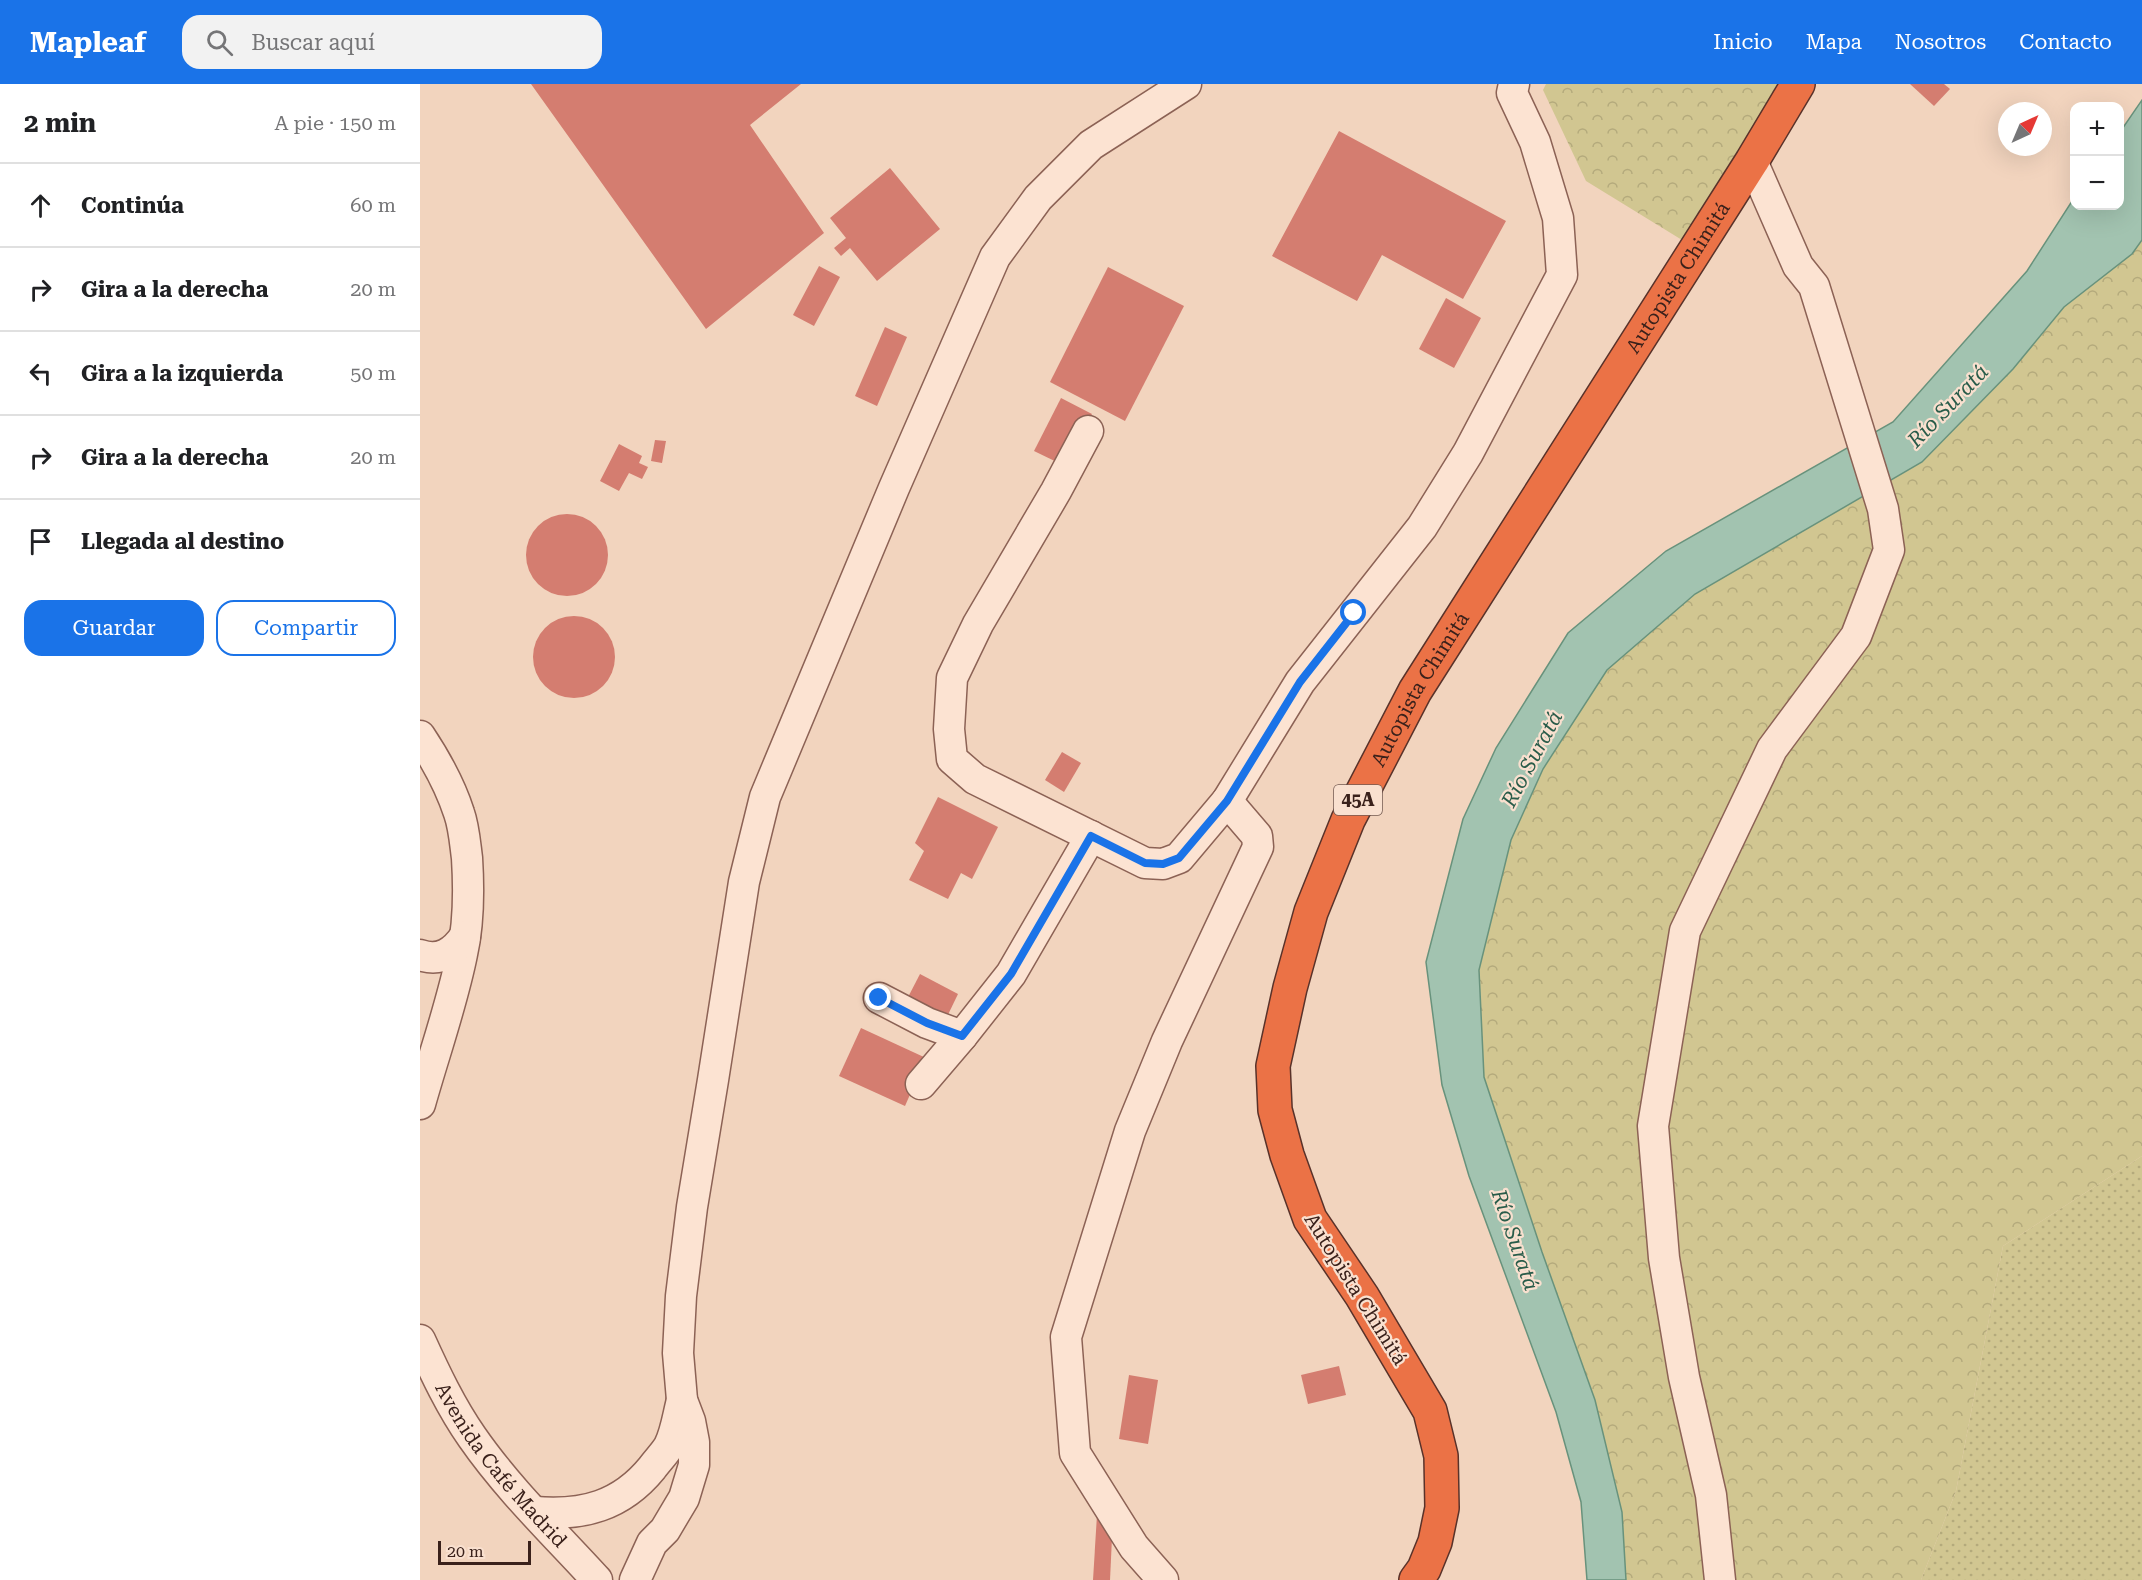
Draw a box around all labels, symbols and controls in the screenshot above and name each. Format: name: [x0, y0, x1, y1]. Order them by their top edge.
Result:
search box: [182, 15, 602, 69]
text: Mapleaf: [30, 26, 146, 59]
icon: search: [203, 26, 236, 59]
text: Buscar aquí: [251, 30, 375, 55]
text: Inicio: [1713, 30, 1773, 54]
text: Mapa: [1806, 30, 1862, 54]
text: Nosotros: [1895, 30, 1986, 54]
text: Contacto: [2019, 30, 2112, 54]
north arrow: [1998, 102, 2052, 156]
map controls: [2070, 102, 2124, 210]
button: +: [2070, 102, 2124, 156]
text: 2 min: [24, 108, 96, 138]
text: A pie · 150 m: [274, 111, 396, 135]
button: −: [2070, 156, 2124, 210]
icon: ahead: [24, 189, 57, 222]
text: Continúa: [81, 193, 184, 218]
text: 60 m: [350, 193, 396, 217]
street label: Autopista Chimitá: [1621, 197, 1735, 358]
icon: right: [24, 273, 57, 306]
text: Gira a la derecha: [81, 277, 268, 302]
text: 20 m: [350, 277, 396, 301]
icon: left: [24, 357, 57, 390]
water label: Río Suratá: [1902, 360, 1993, 453]
text: Gira a la izquierda: [81, 361, 283, 386]
text: 50 m: [350, 361, 396, 385]
icon: right: [24, 441, 57, 474]
text: Gira a la derecha: [81, 445, 268, 470]
text: 20 m: [350, 445, 396, 469]
icon: arrive: [24, 525, 57, 558]
text: Llegada al destino: [81, 529, 284, 554]
route start: [1340, 599, 1366, 625]
button: Guardar: [24, 600, 204, 656]
button: Compartir: [216, 600, 396, 656]
street label: Autopista Chimitá: [1366, 607, 1474, 771]
water label: Río Suratá: [1496, 707, 1567, 812]
road number: 45A: [1334, 785, 1382, 815]
route end: [865, 984, 891, 1010]
water label: Río Suratá: [1486, 1185, 1543, 1294]
street label: Autopista Chimitá: [1300, 1209, 1413, 1370]
street label: Avenida Café Madrid: [430, 1379, 572, 1552]
scale bar: [438, 1538, 531, 1566]
text: 20 m: [447, 1542, 484, 1561]

